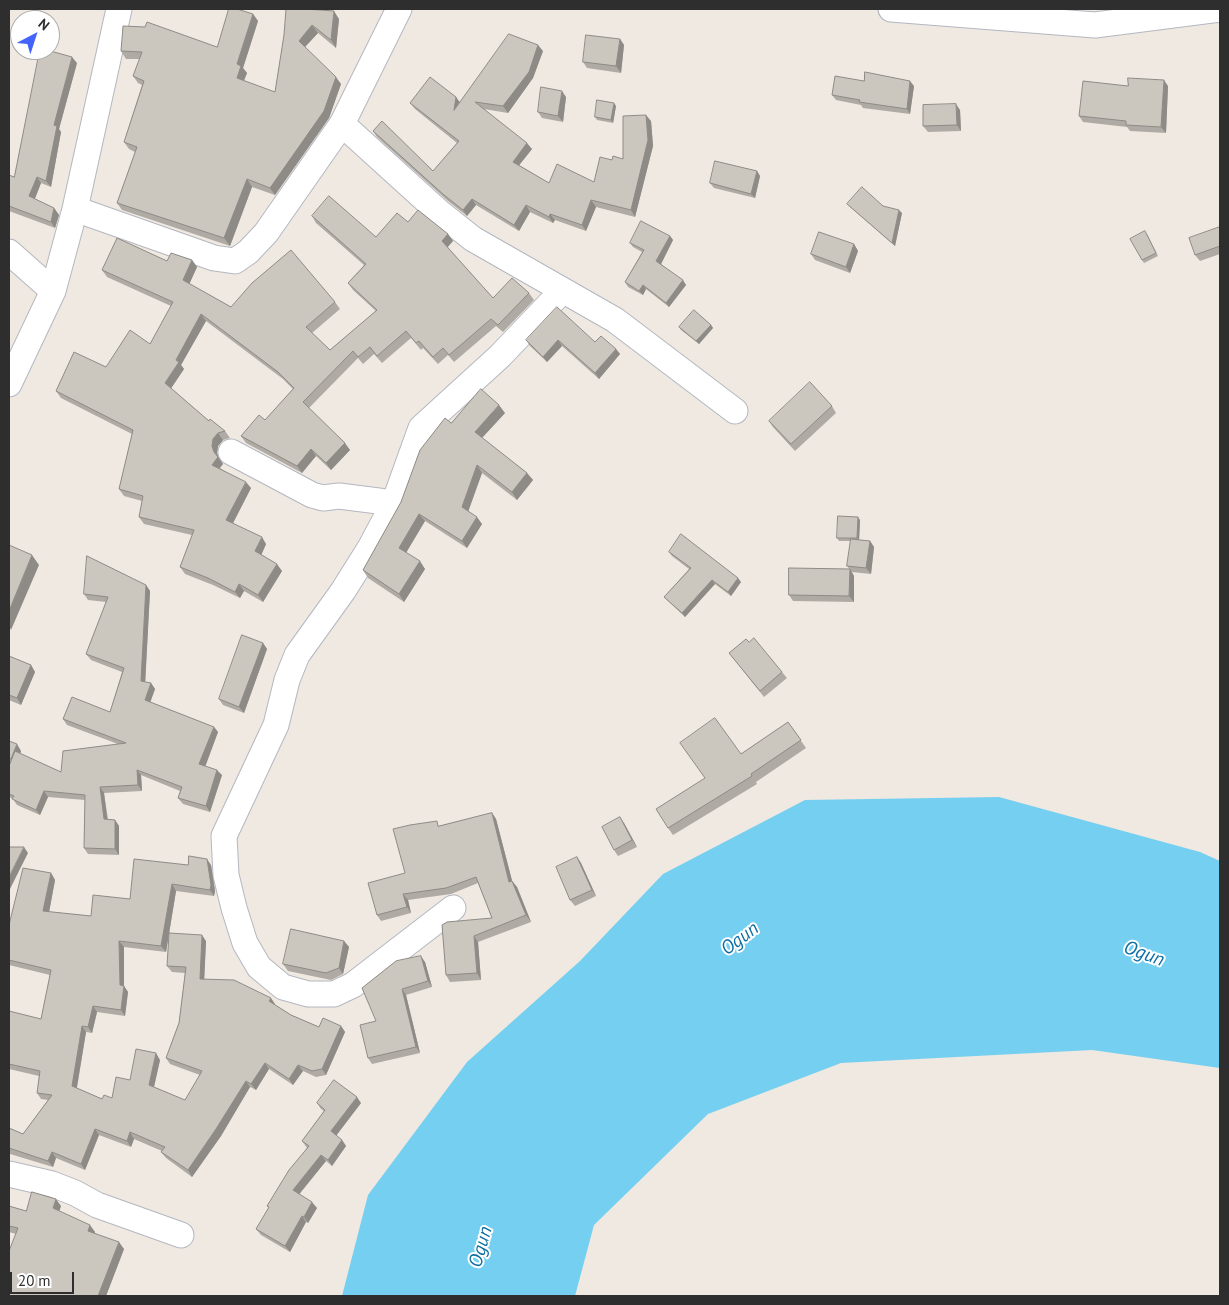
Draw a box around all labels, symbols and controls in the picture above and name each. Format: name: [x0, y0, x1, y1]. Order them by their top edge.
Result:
north arrow: [10, 10, 60, 60]
text: N: [35, 14, 53, 34]
water label: Ogun: [717, 917, 763, 961]
water label: Ogun: [1121, 936, 1167, 972]
water label: Ogun: [464, 1224, 498, 1270]
scale bar: [12, 1262, 76, 1294]
text: 20 m: [18, 1271, 51, 1290]

